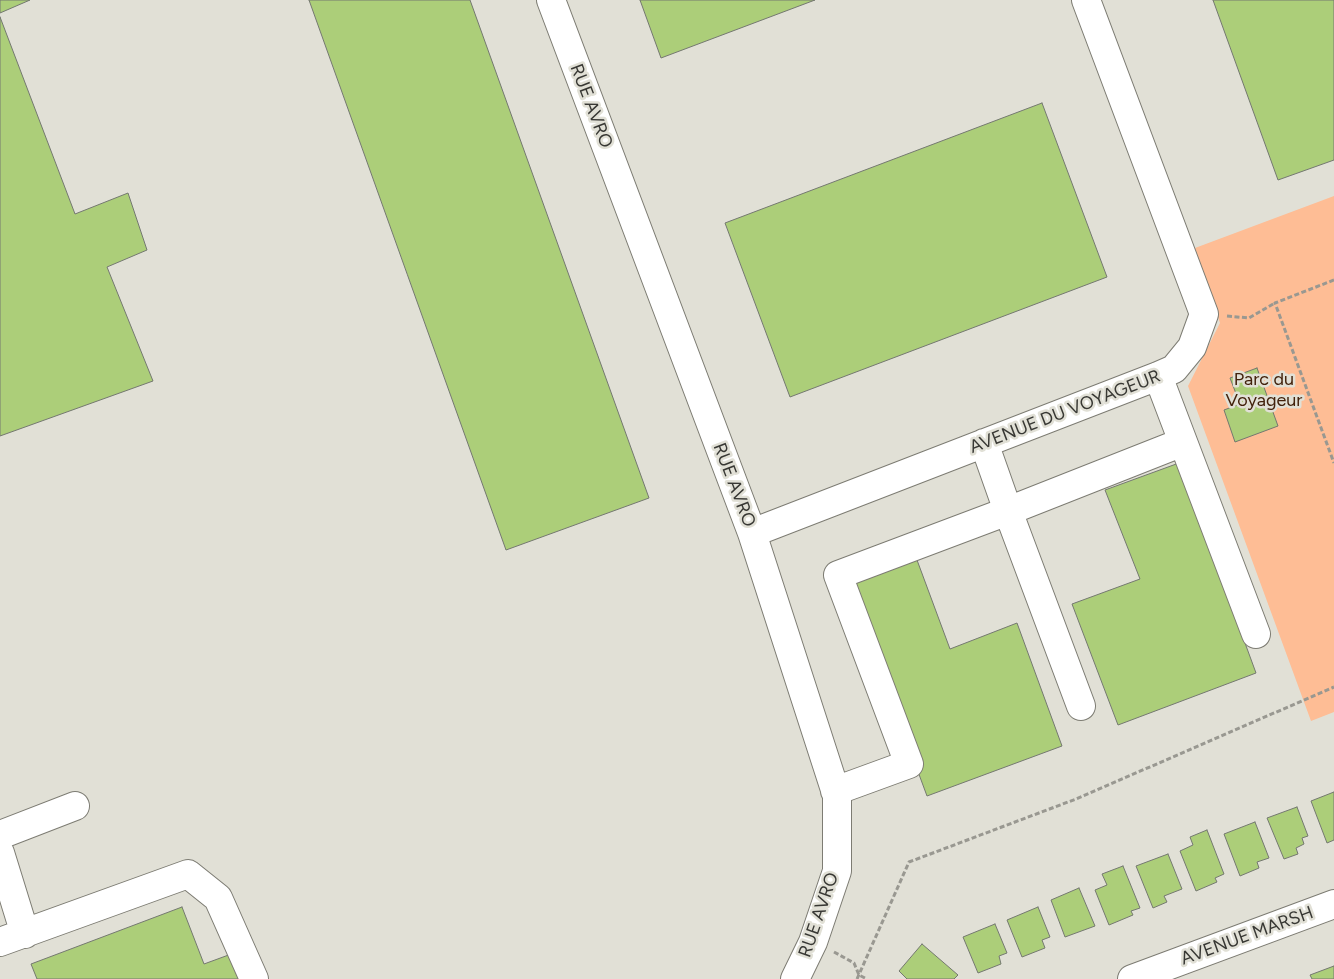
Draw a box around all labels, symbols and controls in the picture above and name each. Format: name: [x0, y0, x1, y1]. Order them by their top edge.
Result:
street label: RUE AVRO: [565, 61, 617, 151]
street label: AVENUE DU VOYAGEUR: [966, 366, 1164, 458]
park label: Parc du Voyageur: [1226, 369, 1302, 412]
street label: RUE AVRO: [708, 440, 760, 530]
street label: RUE AVRO: [794, 870, 844, 960]
street label: AVENUE MARSH: [1178, 902, 1316, 970]

